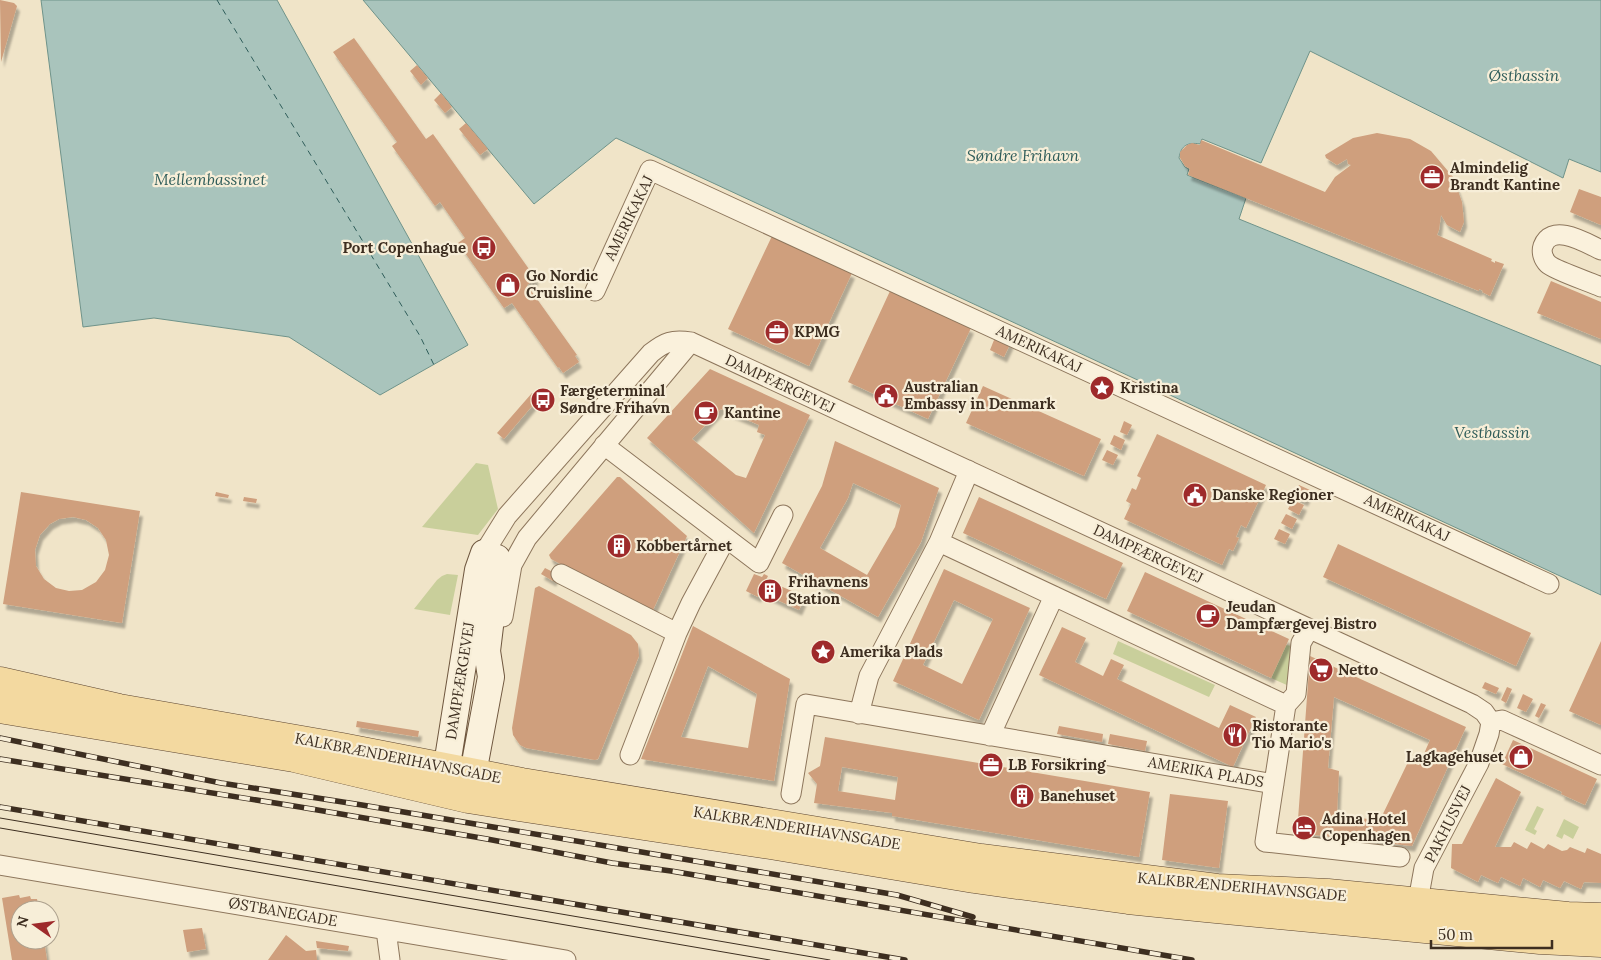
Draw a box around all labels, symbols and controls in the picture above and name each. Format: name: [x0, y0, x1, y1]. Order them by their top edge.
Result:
water label: Østbassin: [1489, 65, 1560, 85]
water label: Søndre Frihavn: [967, 145, 1079, 165]
place label: Almindelig Brandt Kantine: [1450, 158, 1560, 194]
office icon: Almindelig Brandt Kantine: [1419, 164, 1445, 190]
water label: Mellembassinet: [154, 169, 266, 189]
street label: AMERIKAKAJ: [599, 172, 658, 264]
bus stop icon: Port Copenhague: [471, 235, 497, 261]
place label: Port Copenhague: [343, 238, 466, 257]
place label: Go Nordic Cruisline: [526, 266, 598, 302]
shop icon: Go Nordic Cruisline: [495, 272, 521, 298]
office icon: KPMG: [764, 319, 790, 345]
street label: AMERIKAKAJ: [992, 320, 1086, 377]
place label: KPMG: [794, 322, 841, 341]
street label: DAMPFÆRGEVEJ: [722, 350, 839, 417]
place icon: Kristina: [1089, 375, 1115, 401]
place label: Australian Embassy in Denmark: [904, 377, 1055, 413]
place label: Kristina: [1120, 378, 1179, 397]
place label: Færgeterminal Søndre Frihavn: [560, 381, 671, 417]
public building icon: Australian Embassy in Denmark: [873, 383, 899, 409]
bus stop icon: Færgeterminal Søndre Frihavn: [530, 387, 556, 413]
cafe icon: Kantine: [693, 400, 719, 426]
place label: Kantine: [724, 403, 781, 422]
water label: Vestbassin: [1454, 422, 1530, 442]
public building icon: Danske Regioner: [1182, 482, 1208, 508]
place label: Danske Regioner: [1212, 485, 1334, 504]
street label: AMERIKAKAJ: [1360, 489, 1454, 546]
street label: DAMPFÆRGEVEJ: [1090, 520, 1207, 587]
building icon: Kobbertårnet: [606, 533, 632, 559]
place label: Kobbertårnet: [636, 536, 733, 555]
place label: Frihavnens Station: [788, 572, 868, 608]
building icon: Frihavnens Station: [757, 578, 783, 604]
place label: Jeudan Dampfærgevej Bistro: [1226, 597, 1377, 633]
cafe icon: Jeudan Dampfærgevej Bistro: [1195, 603, 1221, 629]
street label: DAMPFÆRGEVEJ: [441, 620, 478, 741]
place icon: Amerika Plads: [810, 639, 836, 665]
place label: Amerika Plads: [840, 642, 943, 661]
supermarket icon: Netto: [1308, 657, 1334, 683]
place label: Netto: [1338, 660, 1379, 679]
place label: Ristorante Tio Mario's: [1252, 716, 1332, 752]
restaurant icon: Ristorante Tio Mario's: [1222, 722, 1248, 748]
street label: KALKBRÆNDERIHAVNSGADE: [293, 728, 503, 787]
shop icon: Lagkagehuset: [1508, 744, 1534, 770]
place label: Lagkagehuset: [1406, 747, 1505, 766]
office icon: LB Forsikring: [978, 752, 1004, 778]
street label: AMERIKA PLADS: [1146, 752, 1266, 791]
place label: LB Forsikring: [1008, 755, 1106, 774]
street label: PAKHUSVEJ: [1420, 781, 1475, 866]
building icon: Banehuset: [1009, 783, 1035, 809]
place label: Banehuset: [1040, 786, 1116, 805]
street label: KALKBRÆNDERIHAVNSGADE: [692, 802, 902, 853]
place label: Adina Hotel Copenhagen: [1322, 809, 1411, 845]
hotel icon: Adina Hotel Copenhagen: [1291, 815, 1317, 841]
street label: KALKBRÆNDERIHAVNSGADE: [1137, 868, 1347, 905]
street label: ØSTBANEGADE: [227, 893, 339, 930]
north arrow: [10, 900, 60, 950]
text: N: [12, 914, 32, 929]
scale bar: [1431, 918, 1552, 950]
text: 50 m: [1438, 925, 1473, 944]

